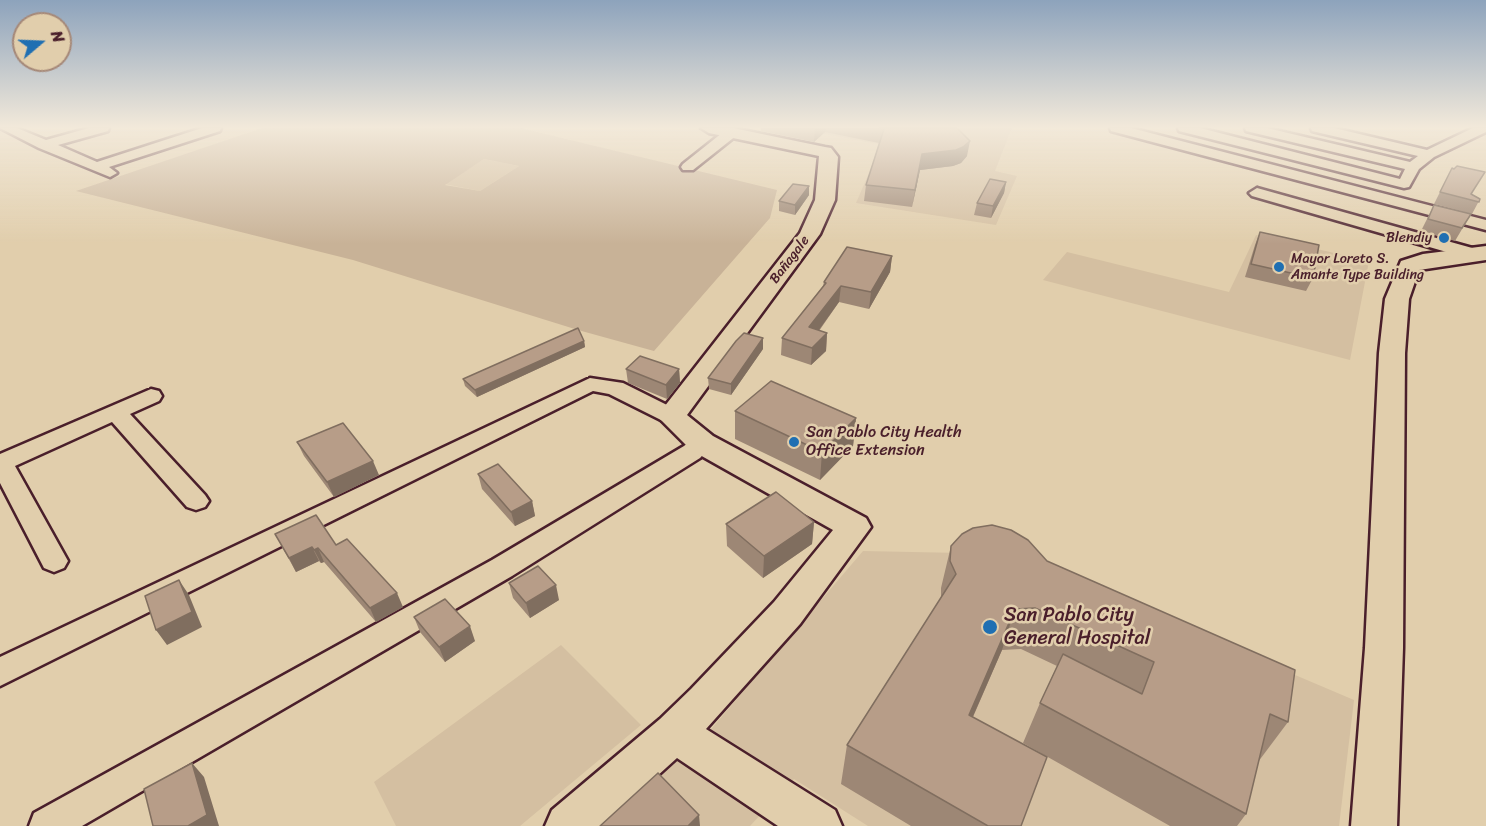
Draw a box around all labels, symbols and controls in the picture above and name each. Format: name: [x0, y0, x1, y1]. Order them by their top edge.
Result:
north arrow: [12, 12, 72, 72]
text: N: [42, 27, 73, 47]
place label: Blendiy: [1386, 230, 1432, 246]
marker: Blendiy: [1437, 231, 1451, 245]
street label: Bañagale: [767, 233, 813, 287]
place label: Mayor Loreto S. Amante Type Building: [1291, 251, 1424, 284]
marker: Mayor Loreto S. Amante Type Building: [1272, 260, 1286, 274]
place label: San Pablo City Health Office Extension: [806, 423, 962, 461]
marker: San Pablo City Health Office Extension: [787, 435, 801, 449]
place label: San Pablo City General Hospital: [1004, 604, 1150, 651]
marker: San Pablo City General Hospital: [981, 618, 999, 636]

